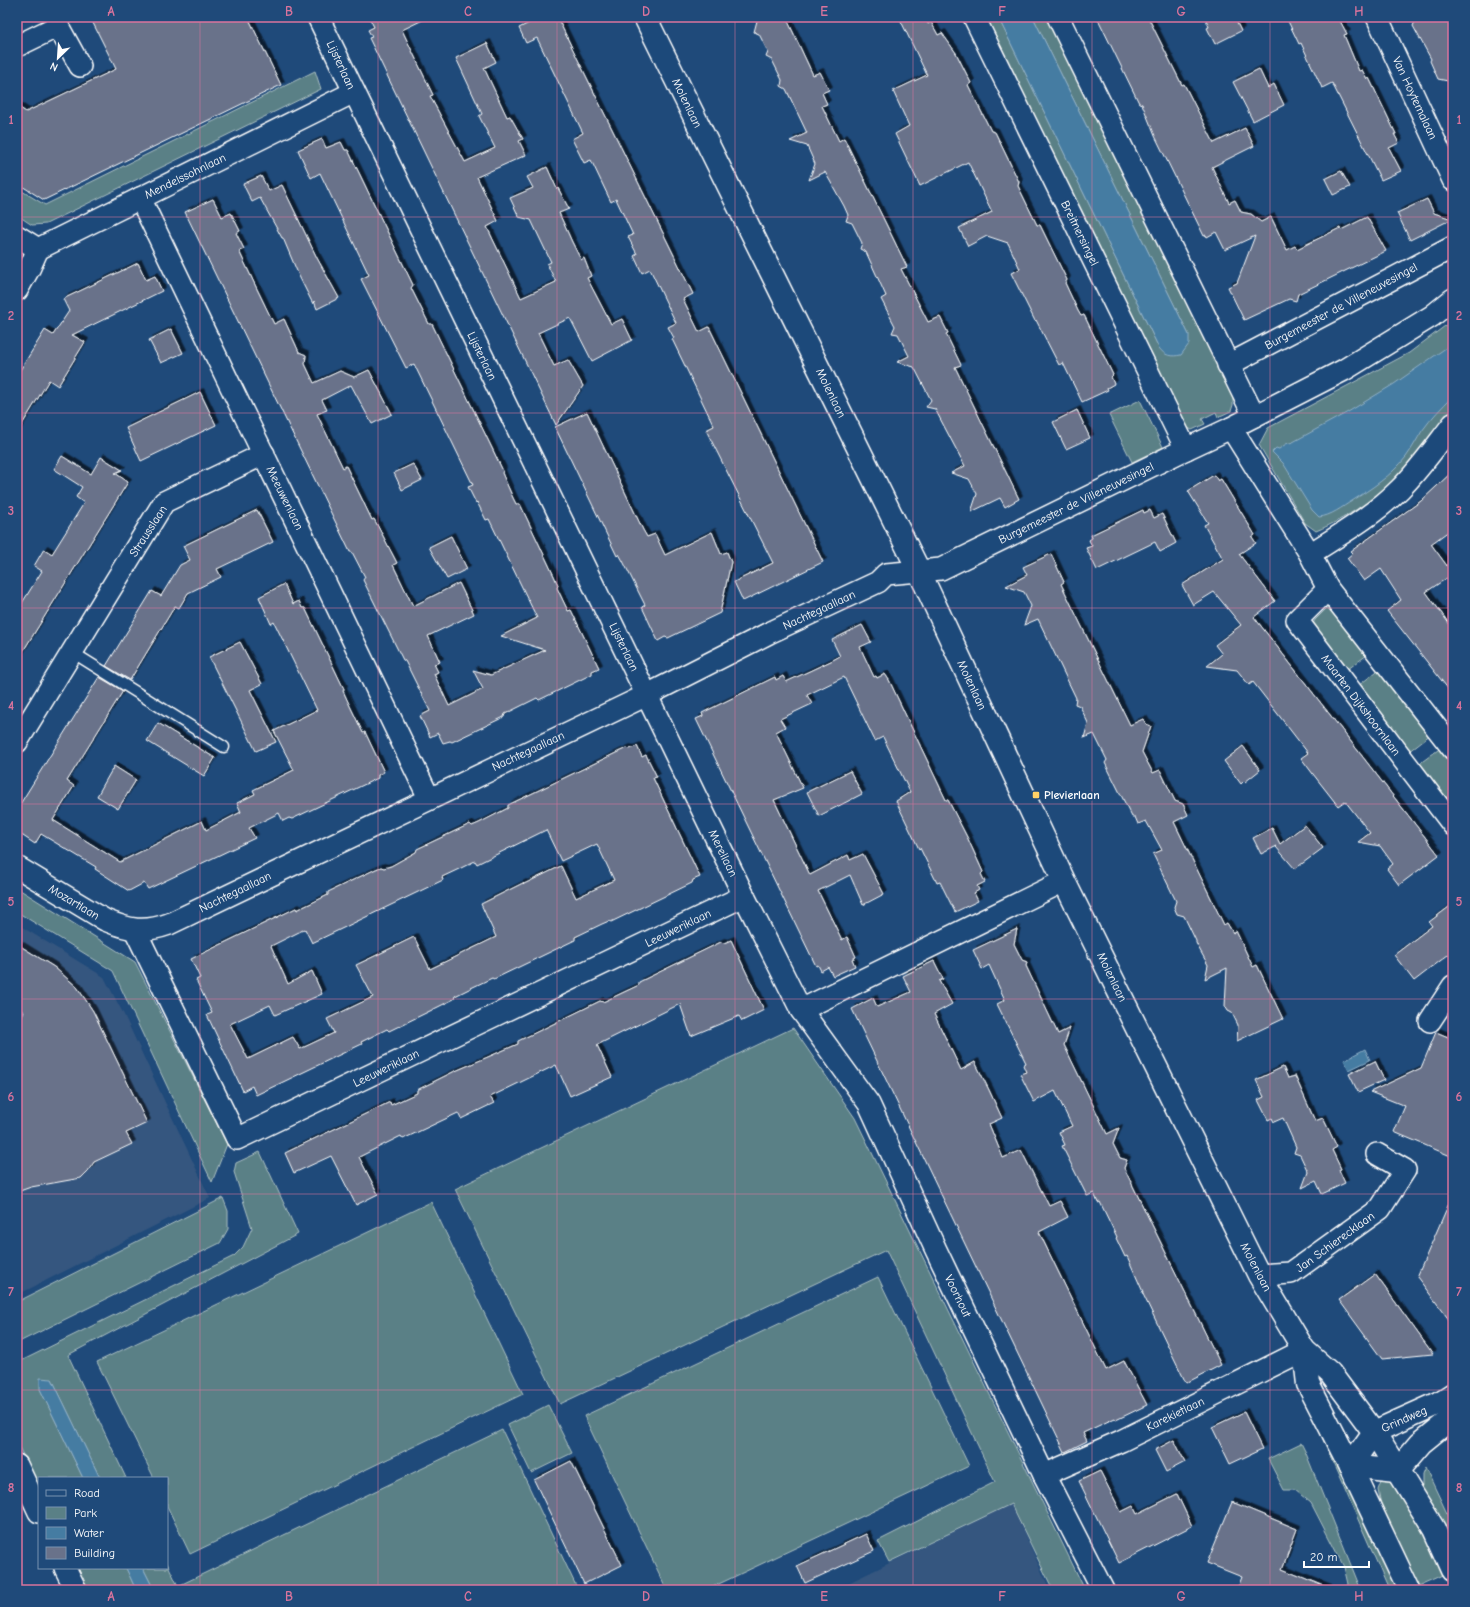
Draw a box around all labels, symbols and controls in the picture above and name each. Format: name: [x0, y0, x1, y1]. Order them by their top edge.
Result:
text: A: [107, 4, 115, 19]
text: B: [285, 4, 293, 19]
text: C: [464, 4, 472, 19]
text: D: [642, 4, 650, 19]
text: E: [820, 4, 828, 19]
text: F: [998, 4, 1006, 19]
text: G: [1176, 4, 1186, 19]
text: H: [1354, 4, 1364, 19]
north arrow: [38, 38, 78, 78]
street label: Lijsterlaan: [324, 38, 358, 92]
street label: Van Hoytemalaan: [1390, 54, 1440, 142]
text: N: [48, 59, 60, 74]
street label: Molenlaan: [669, 76, 705, 130]
text: 1: [8, 112, 14, 127]
text: 1: [1456, 112, 1462, 127]
street label: Mendelssohnlaan: [142, 150, 228, 202]
street label: Breitnersingel: [1058, 198, 1102, 268]
street label: Burgemeester de Villeneuvesingel: [1262, 260, 1420, 352]
text: 2: [8, 308, 14, 323]
text: 2: [1456, 308, 1462, 323]
street label: Lijsterlaan: [464, 330, 500, 382]
street label: Molenlaan: [813, 366, 849, 420]
street label: Burgemeester de Villeneuvesingel: [996, 459, 1156, 547]
street label: Meeuwenlaan: [263, 464, 307, 532]
text: 3: [8, 503, 14, 518]
street label: Strausslaan: [126, 503, 170, 559]
text: 3: [1456, 503, 1462, 518]
street label: Nachtegaallaan: [781, 587, 857, 633]
street label: Lijsterlaan: [606, 621, 642, 673]
street label: Maarten Dijkshoornlaan: [1318, 652, 1404, 758]
street label: Molenlaan: [954, 658, 990, 712]
text: 4: [8, 698, 14, 713]
text: 4: [1456, 698, 1462, 713]
street label: Nachtegaallaan: [490, 728, 566, 774]
place label: Plevierlaan: [1044, 788, 1100, 802]
marker: Plevierlaan: [1031, 790, 1041, 800]
street label: Merellaan: [706, 827, 740, 879]
street label: Nachtegaallaan: [197, 869, 273, 915]
street label: Mozartlaan: [46, 881, 102, 923]
text: 5: [8, 894, 15, 909]
text: 5: [1456, 894, 1463, 909]
street label: Leeuweriklaan: [643, 906, 713, 950]
street label: Molenlaan: [1094, 950, 1130, 1004]
street label: Leeuweriklaan: [351, 1046, 421, 1090]
text: 6: [8, 1089, 15, 1104]
text: 6: [1456, 1089, 1463, 1104]
street label: Jan Schierecklaan: [1293, 1209, 1377, 1275]
street label: Molenlaan: [1237, 1240, 1275, 1294]
street label: Voorhout: [942, 1272, 975, 1320]
text: 7: [8, 1284, 14, 1299]
text: 7: [1456, 1284, 1462, 1299]
street label: Karekietlaan: [1144, 1394, 1206, 1434]
street label: Grindweg: [1379, 1403, 1429, 1435]
legend: [38, 1477, 168, 1569]
text: 8: [8, 1480, 14, 1495]
text: 8: [1456, 1480, 1462, 1495]
text: Road: [74, 1486, 100, 1500]
text: Park: [74, 1506, 97, 1520]
text: Water: [74, 1526, 104, 1540]
scale bar: [1304, 1543, 1369, 1569]
text: Building: [74, 1546, 115, 1560]
text: 20 m: [1310, 1550, 1338, 1564]
text: A: [107, 1589, 115, 1604]
text: B: [285, 1589, 293, 1604]
text: C: [464, 1589, 472, 1604]
text: D: [642, 1589, 650, 1604]
text: E: [820, 1589, 828, 1604]
text: F: [998, 1589, 1006, 1604]
text: G: [1176, 1589, 1186, 1604]
text: H: [1354, 1589, 1364, 1604]

